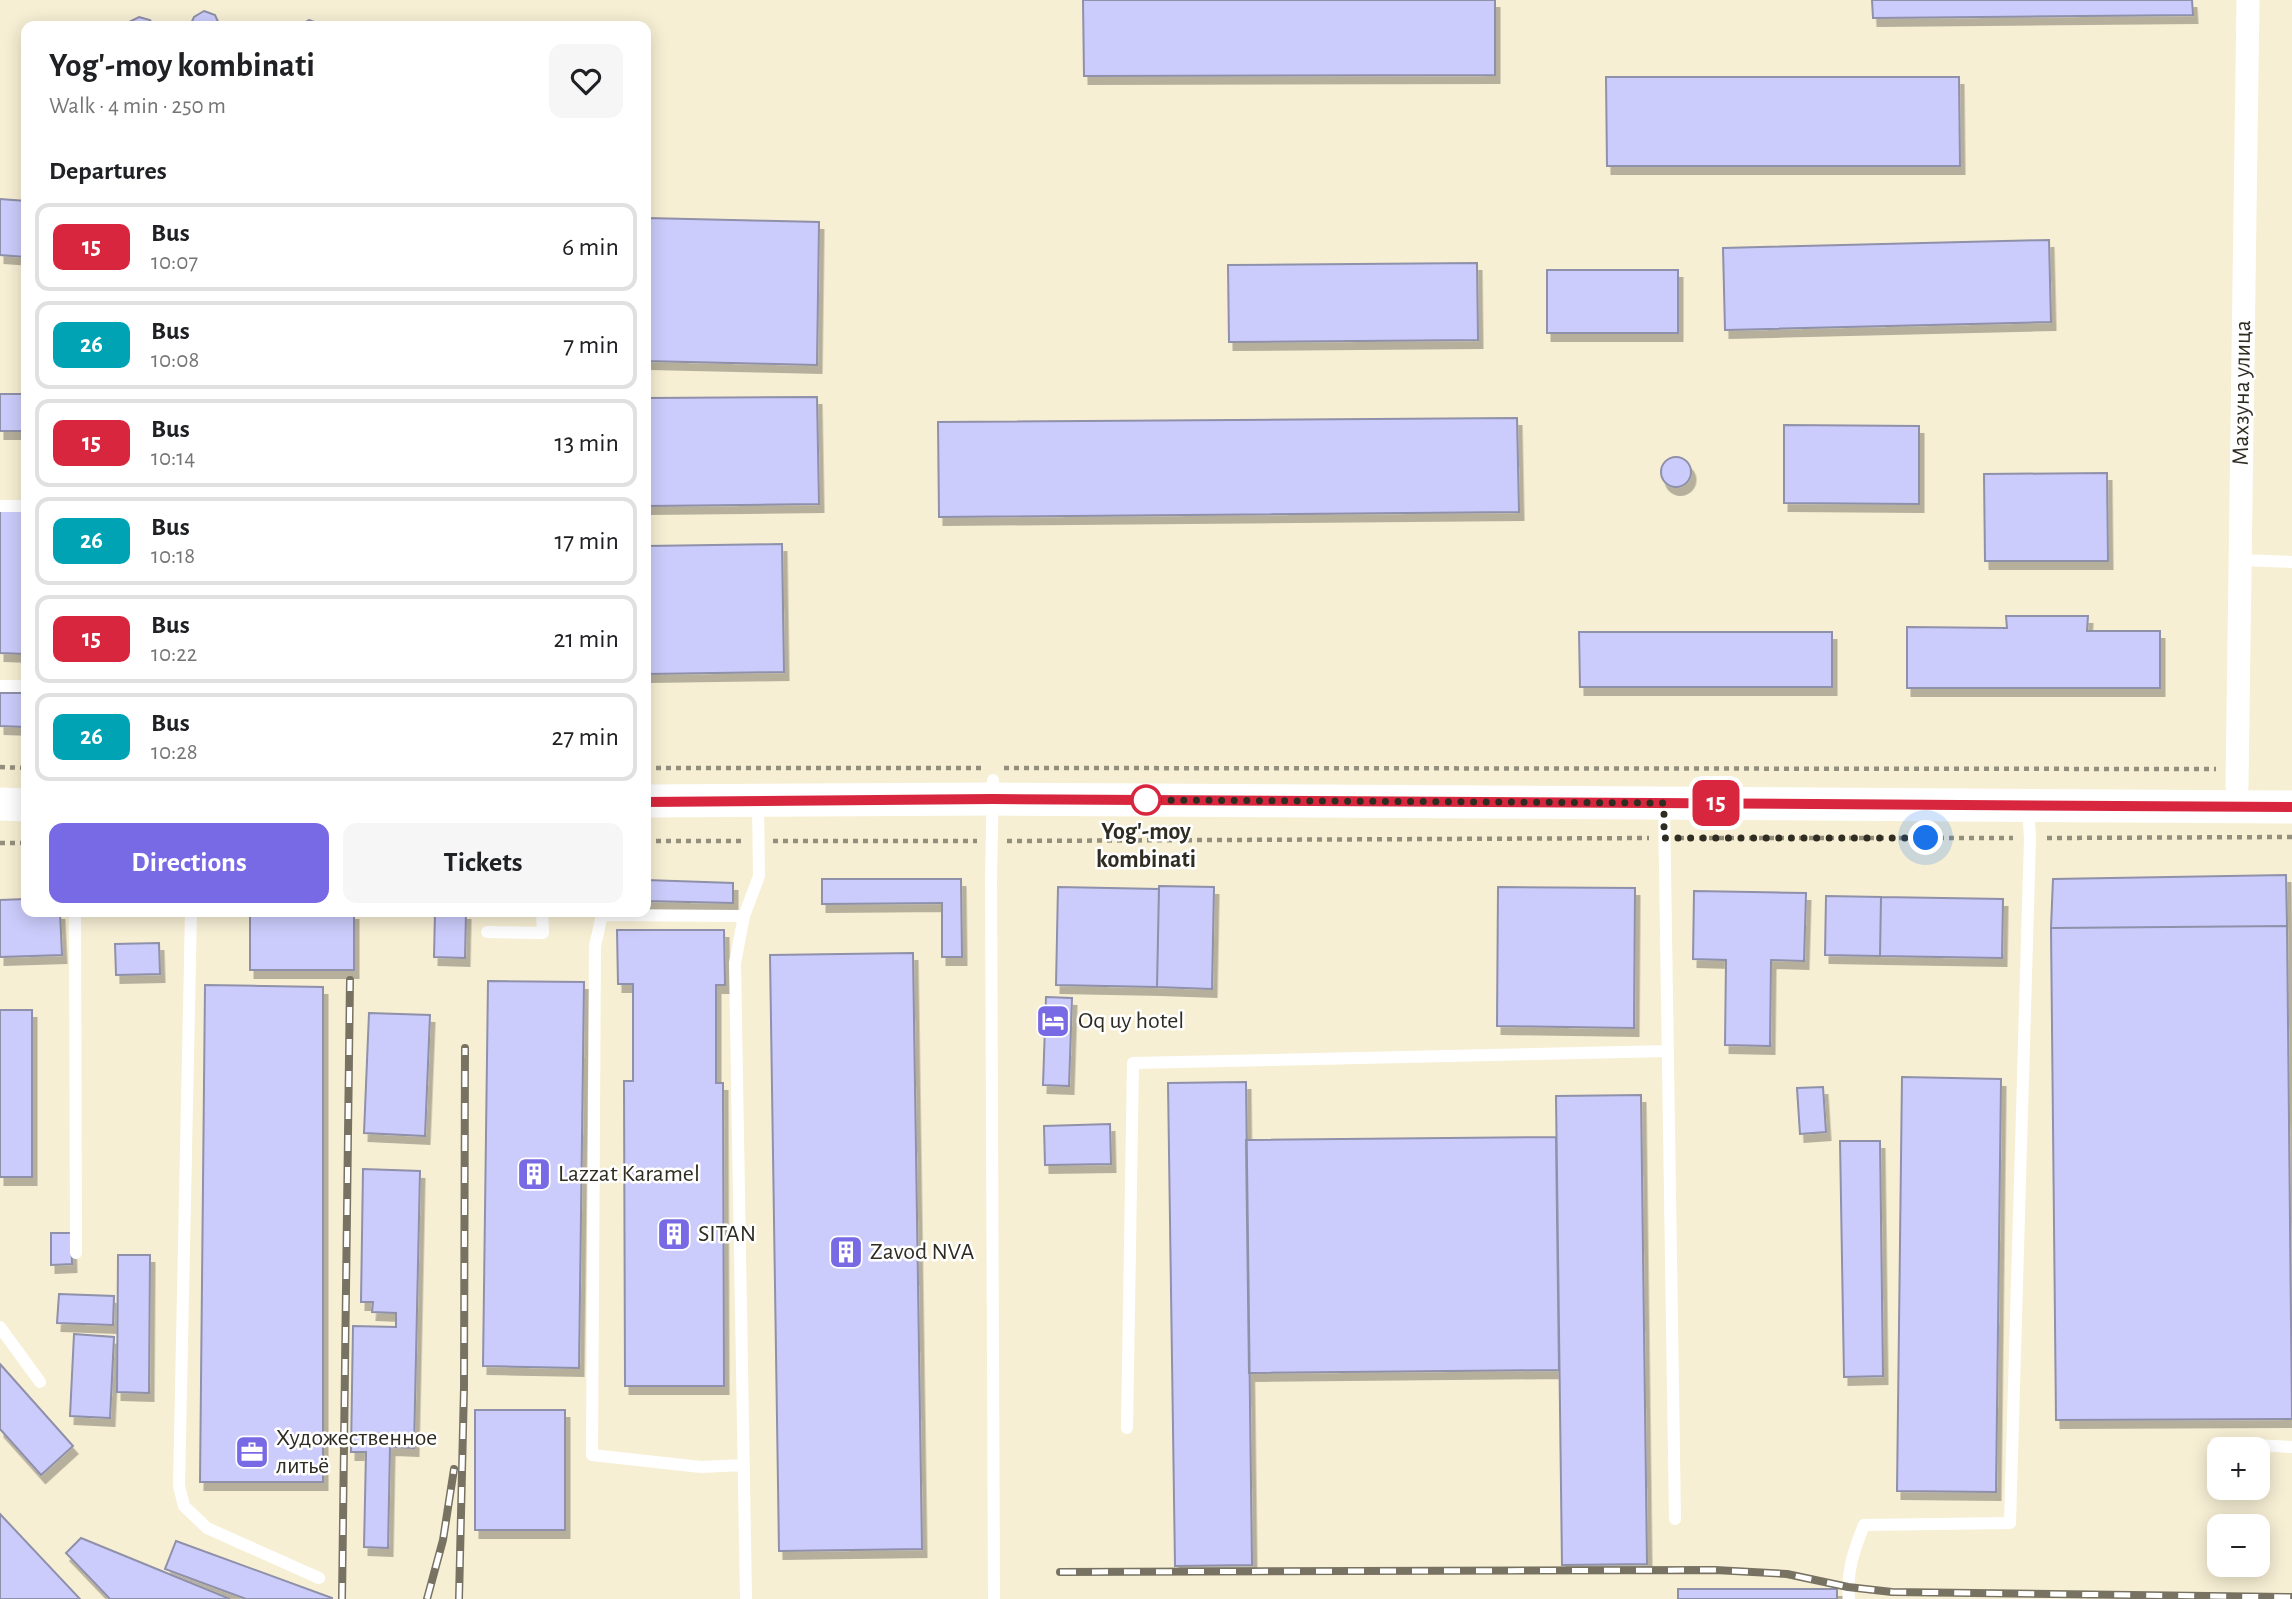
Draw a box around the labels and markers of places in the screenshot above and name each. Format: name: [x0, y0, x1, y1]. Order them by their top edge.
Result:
marker: Yog'-moy kombinati: [1131, 785, 1161, 815]
place label: Yog'-moy kombinati: [1096, 820, 1196, 872]
hotel icon: Oq uy hotel: [1034, 1002, 1072, 1040]
place label: Oq uy hotel: [1078, 1009, 1184, 1033]
building icon: Lazzat Karamel: [515, 1155, 553, 1193]
place label: Lazzat Karamel: [558, 1162, 700, 1186]
building icon: SITAN: [655, 1215, 693, 1253]
place label: SITAN: [698, 1222, 756, 1246]
building icon: Zavod NVA: [827, 1233, 865, 1271]
place label: Zavod NVA: [870, 1240, 974, 1264]
place label: Художественное литьё: [276, 1426, 437, 1478]
office icon: Художественное литьё: [233, 1433, 271, 1471]

